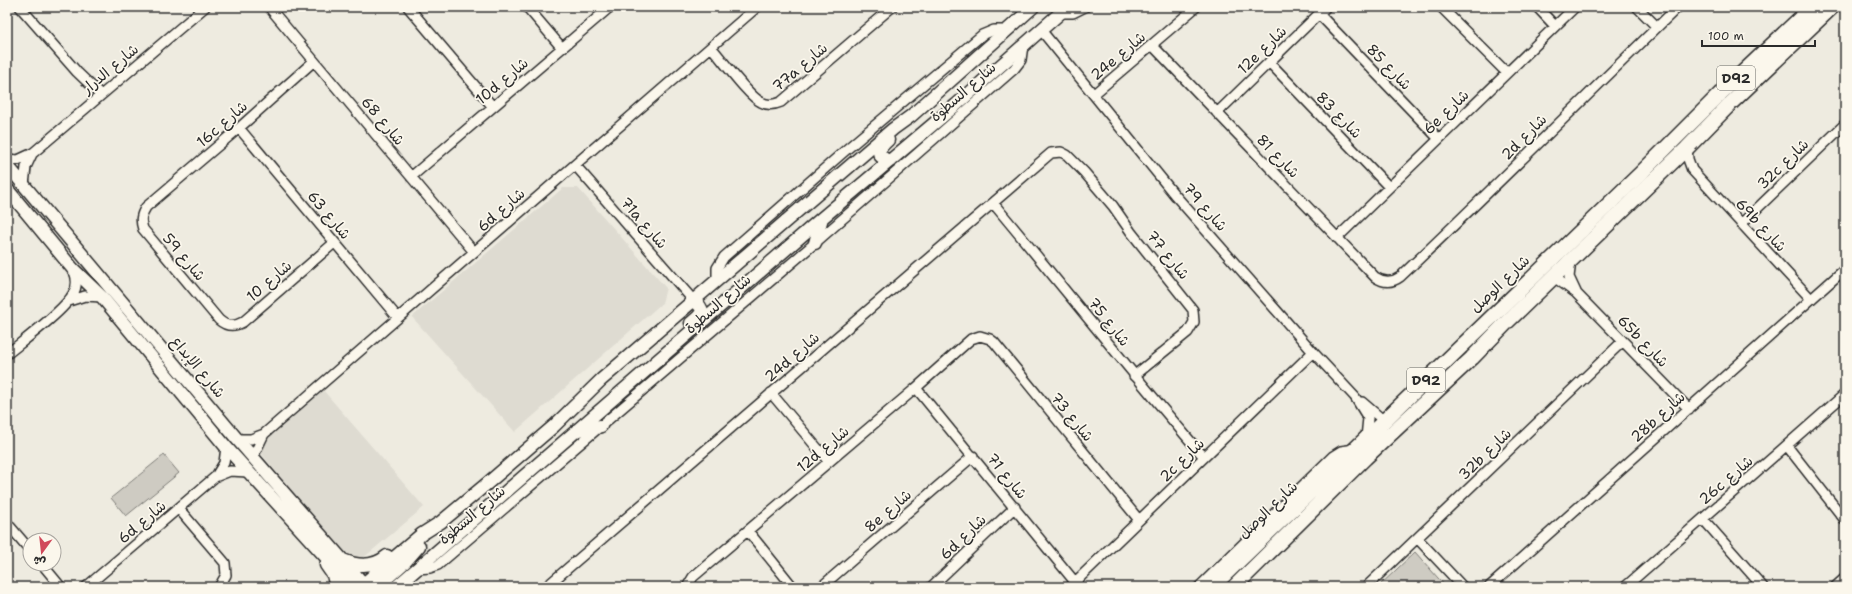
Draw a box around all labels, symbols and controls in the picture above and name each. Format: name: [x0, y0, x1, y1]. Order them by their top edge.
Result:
street label: 12e شارع: [1233, 21, 1291, 79]
scale bar: [1702, 22, 1815, 48]
street label: 24e شارع: [1086, 27, 1150, 85]
text: 100 m: [1708, 28, 1744, 44]
street label: 77a شارع: [768, 38, 832, 96]
street label: شارع الدرار: [76, 39, 143, 99]
street label: شارع 85: [1362, 40, 1416, 94]
street label: 10d شارع: [471, 53, 533, 109]
street label: شارع السطوة: [926, 58, 1000, 126]
road number: D92: [1717, 66, 1755, 90]
street label: 6e شارع: [1419, 85, 1473, 139]
street label: شارع 83: [1312, 87, 1366, 143]
street label: شارع 68: [357, 92, 409, 150]
street label: 16c شارع: [192, 96, 252, 152]
street label: 2d شارع: [1497, 110, 1551, 164]
street label: شارع 81: [1252, 130, 1304, 182]
street label: 32c شارع: [1753, 134, 1813, 194]
street label: شارع 79: [1178, 179, 1232, 235]
street label: 6d شارع: [473, 184, 529, 236]
street label: شارع 63: [303, 186, 355, 244]
street label: 71a شارع: [616, 193, 672, 253]
street label: 69b شارع: [1731, 194, 1791, 256]
street label: شارع 77: [1142, 226, 1194, 284]
street label: شارع 59: [158, 229, 210, 285]
street label: شارع الوصل: [1466, 251, 1534, 317]
street label: شارع 10: [242, 256, 296, 306]
street label: شارع السطوة: [681, 270, 755, 338]
street label: شارع 75: [1084, 293, 1134, 351]
street label: 65b شارع: [1613, 311, 1673, 371]
street label: 24d شارع: [760, 327, 824, 387]
street label: شارع الإبداع: [166, 332, 230, 402]
road number: D92: [1407, 368, 1445, 392]
street label: 28b شارع: [1626, 387, 1690, 447]
street label: شارع 73: [1046, 388, 1098, 446]
street label: 12d شارع: [793, 421, 853, 477]
street label: 32b شارع: [1454, 424, 1516, 484]
street label: 2c شارع: [1155, 434, 1209, 486]
street label: شارع 71: [982, 449, 1032, 503]
street label: 26c شارع: [1695, 451, 1757, 509]
street label: شارع الوصل: [1234, 477, 1302, 543]
street label: شارع السطوة: [434, 481, 510, 549]
street label: 8e شارع: [860, 485, 916, 537]
street label: 6d شارع: [114, 496, 170, 548]
street label: 6d شارع: [935, 510, 991, 564]
north arrow: [22, 532, 62, 572]
text: ش: [32, 552, 47, 570]

